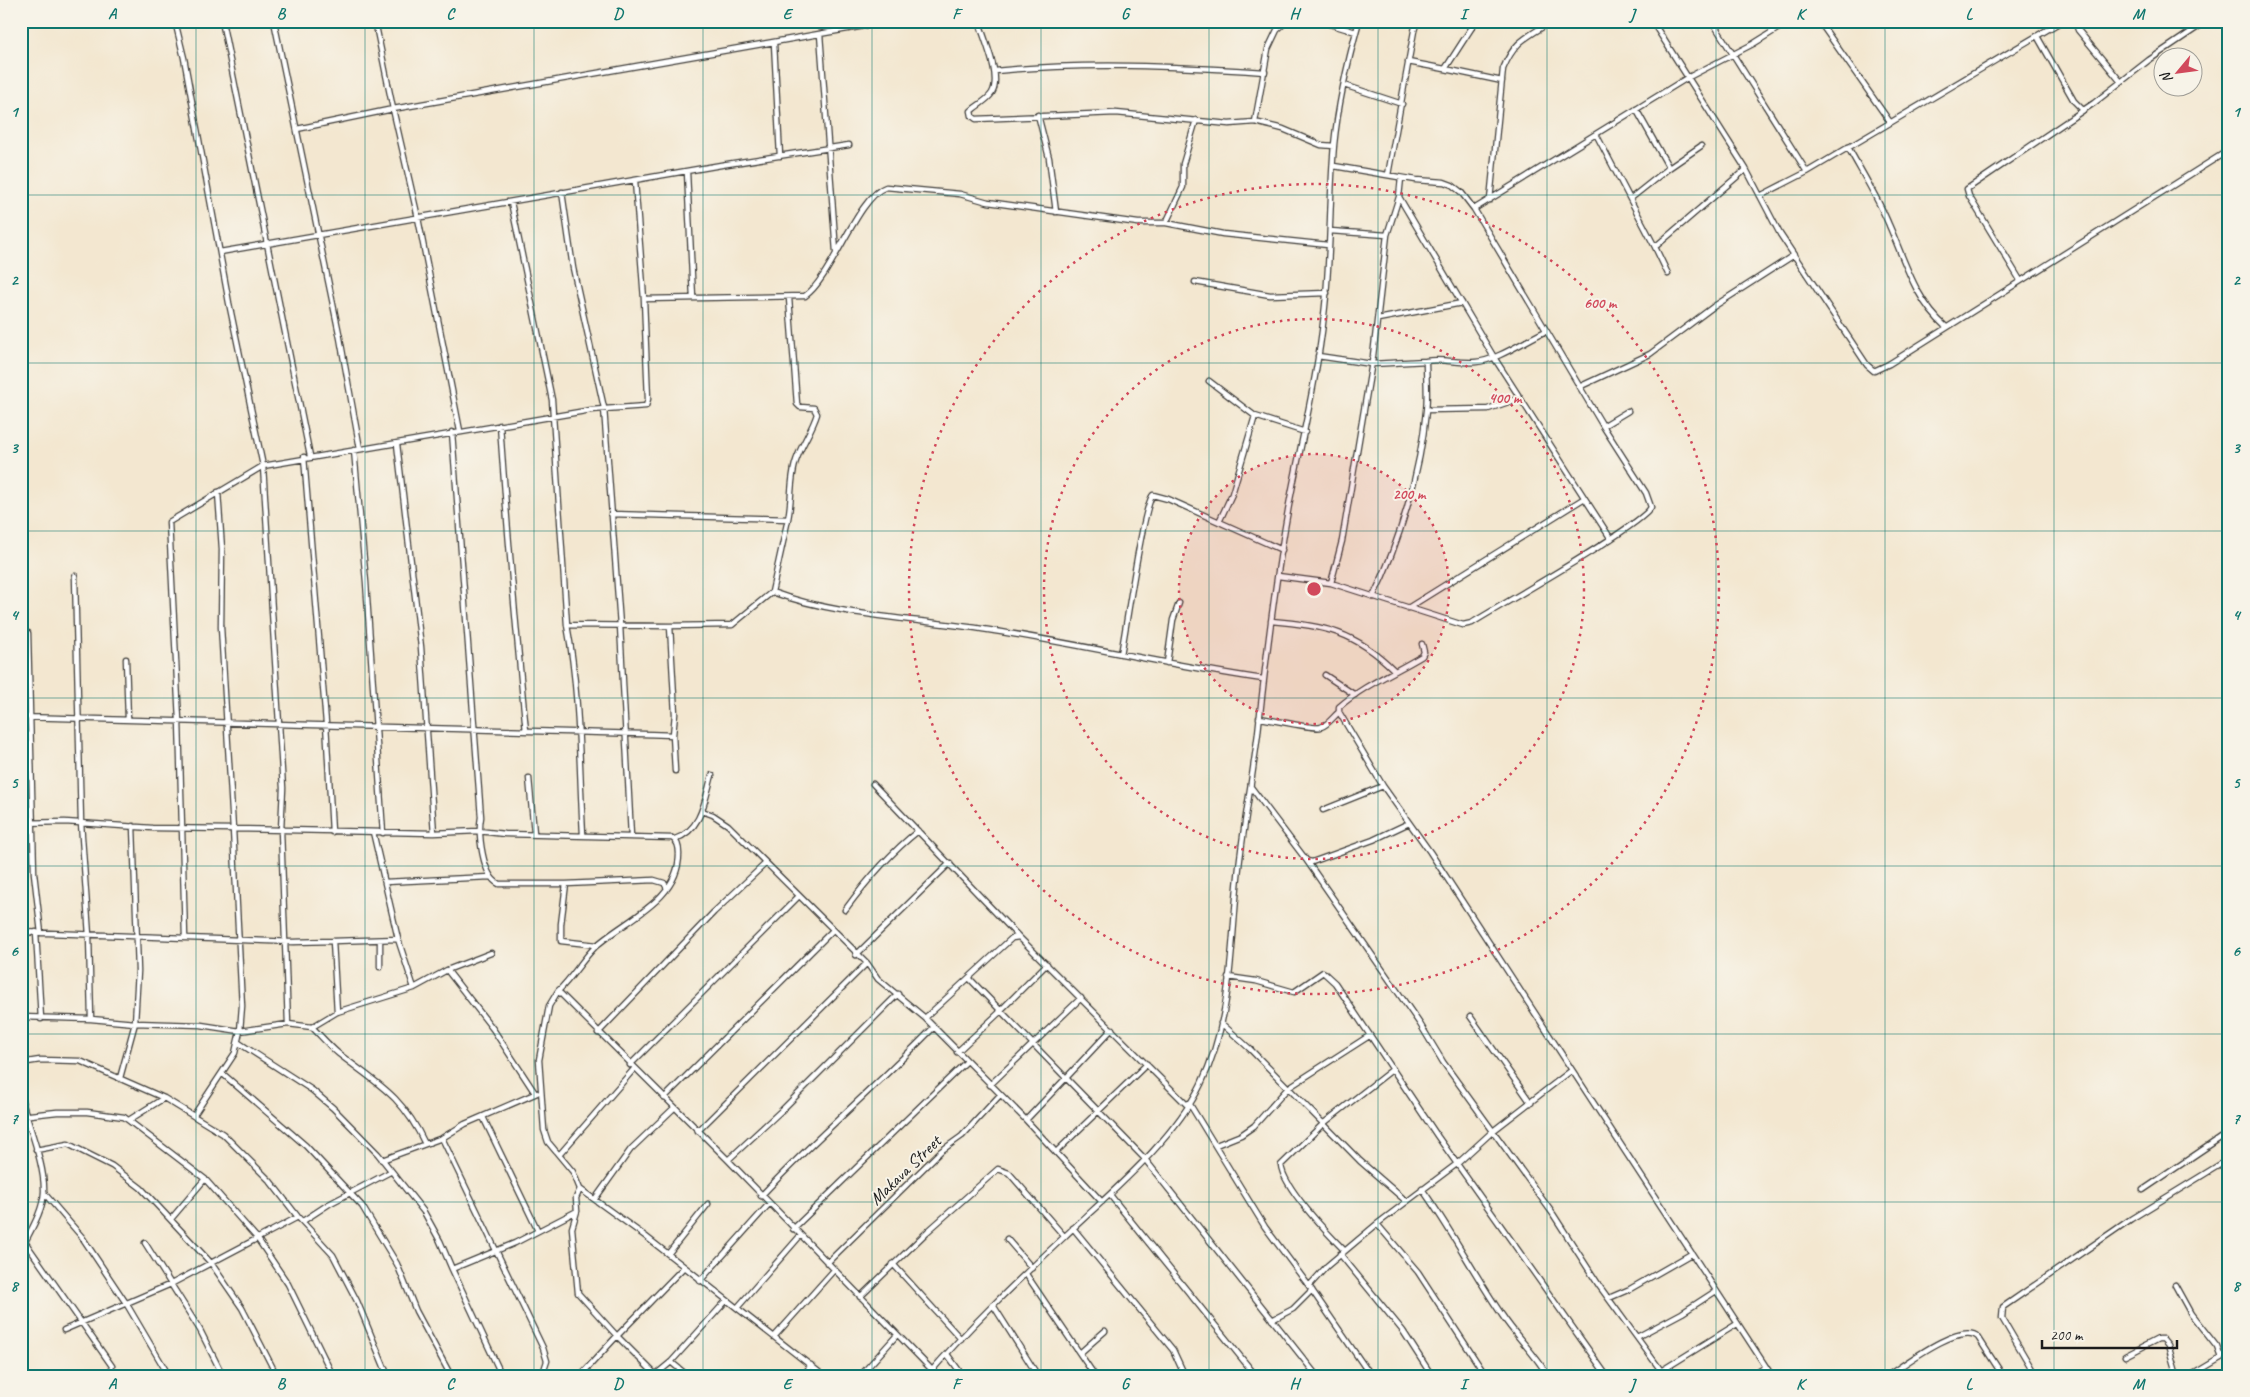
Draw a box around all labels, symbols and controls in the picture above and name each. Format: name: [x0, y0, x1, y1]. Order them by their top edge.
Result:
text: A: [108, 4, 118, 24]
text: B: [277, 4, 287, 24]
text: C: [446, 4, 456, 24]
text: D: [613, 4, 624, 24]
text: E: [783, 4, 794, 24]
text: F: [952, 4, 963, 24]
text: G: [1121, 4, 1131, 24]
text: H: [1289, 4, 1301, 24]
text: I: [1460, 4, 1470, 24]
text: J: [1628, 4, 1637, 24]
text: K: [1796, 4, 1808, 24]
text: L: [1966, 4, 1974, 24]
text: M: [2132, 4, 2146, 24]
north arrow: [2152, 48, 2202, 98]
text: N: [2156, 68, 2177, 86]
text: 1: [10, 102, 19, 122]
text: 1: [2232, 102, 2241, 122]
text: 2: [10, 270, 19, 290]
text: 2: [2232, 270, 2241, 290]
text: 600 m: [1584, 294, 1618, 313]
text: 400 m: [1489, 389, 1523, 408]
text: 3: [10, 438, 19, 458]
text: 3: [2232, 438, 2241, 458]
text: 200 m: [1393, 485, 1427, 504]
centre of rings: [1305, 580, 1323, 598]
text: 4: [10, 605, 19, 625]
text: 4: [2232, 605, 2241, 625]
text: 5: [11, 773, 20, 793]
text: 5: [2233, 773, 2242, 793]
text: 6: [10, 941, 19, 961]
text: 6: [2232, 941, 2241, 961]
text: 7: [10, 1109, 19, 1129]
text: 7: [2232, 1109, 2241, 1129]
street label: Makava Street: [865, 1129, 947, 1210]
text: 8: [10, 1276, 19, 1296]
text: 8: [2232, 1276, 2241, 1296]
scale bar: [2042, 1317, 2178, 1349]
text: 200 m: [2050, 1326, 2084, 1345]
text: A: [108, 1374, 118, 1394]
text: B: [277, 1374, 287, 1394]
text: C: [446, 1374, 456, 1394]
text: D: [613, 1374, 624, 1394]
text: E: [783, 1374, 794, 1394]
text: F: [952, 1374, 963, 1394]
text: G: [1121, 1374, 1131, 1394]
text: H: [1289, 1374, 1301, 1394]
text: I: [1460, 1374, 1470, 1394]
text: J: [1628, 1374, 1637, 1394]
text: K: [1796, 1374, 1808, 1394]
text: L: [1966, 1374, 1974, 1394]
text: M: [2132, 1374, 2146, 1394]

